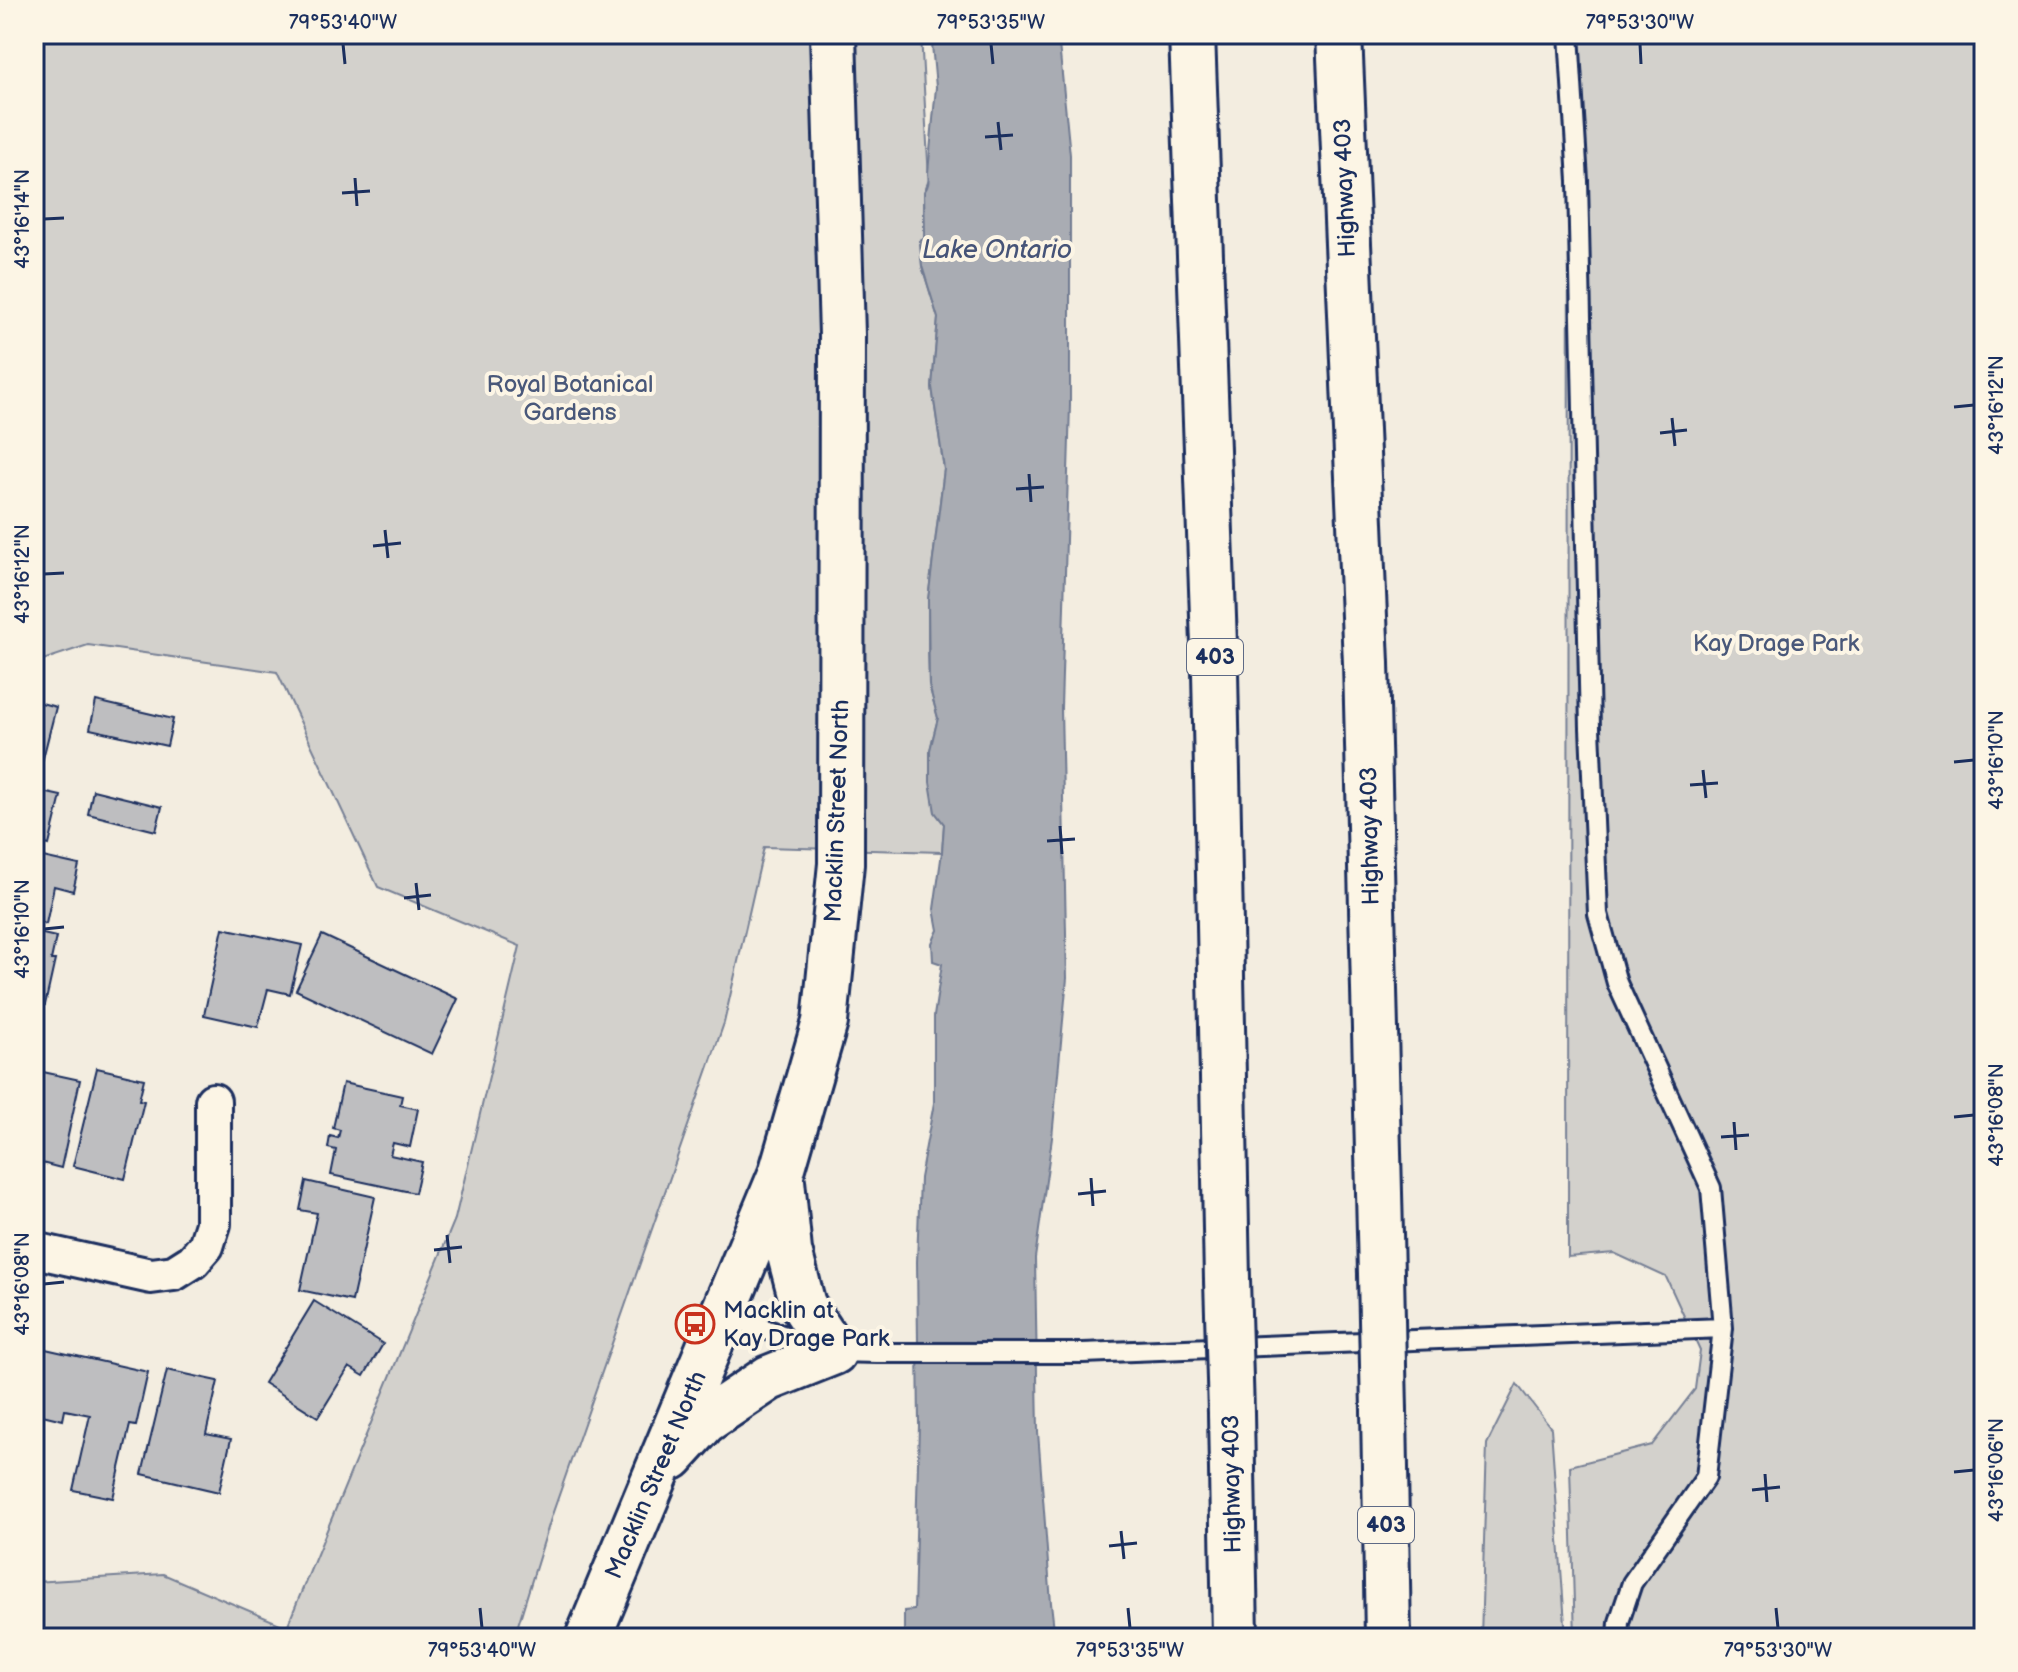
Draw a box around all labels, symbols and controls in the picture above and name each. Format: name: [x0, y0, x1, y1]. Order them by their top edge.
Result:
text: 79°53'40"W: [289, 11, 397, 35]
text: 79°53'35"W: [937, 11, 1045, 35]
text: 79°53'30"W: [1586, 11, 1694, 35]
street label: Highway 403: [1328, 118, 1362, 258]
text: 43°16'14"N: [11, 169, 35, 269]
water label: Lake Ontario: [922, 235, 1072, 266]
text: 43°16'12"N: [1985, 355, 2009, 455]
park label: Royal Botanical Gardens: [487, 370, 653, 427]
text: 43°16'12"N: [11, 524, 35, 624]
park label: Kay Drage Park: [1693, 629, 1860, 658]
road number: 403: [1187, 639, 1243, 675]
street label: Macklin Street North: [819, 699, 855, 923]
text: 43°16'10"N: [1985, 710, 2009, 810]
street label: Highway 403: [1354, 766, 1386, 906]
text: 43°16'10"N: [11, 879, 35, 979]
text: 43°16'08"N: [1985, 1063, 2009, 1167]
text: 43°16'08"N: [11, 1232, 35, 1336]
place label: Macklin at Kay Drage Park: [723, 1296, 890, 1353]
bus stop icon: Macklin at Kay Drage Park: [674, 1303, 716, 1345]
street label: Macklin Street North: [599, 1367, 713, 1583]
street label: Highway 403: [1216, 1414, 1248, 1554]
text: 43°16'06"N: [1985, 1418, 2009, 1522]
road number: 403: [1358, 1507, 1414, 1543]
text: 79°53'40"W: [428, 1639, 536, 1663]
text: 79°53'35"W: [1076, 1639, 1184, 1663]
text: 79°53'30"W: [1724, 1639, 1832, 1663]

